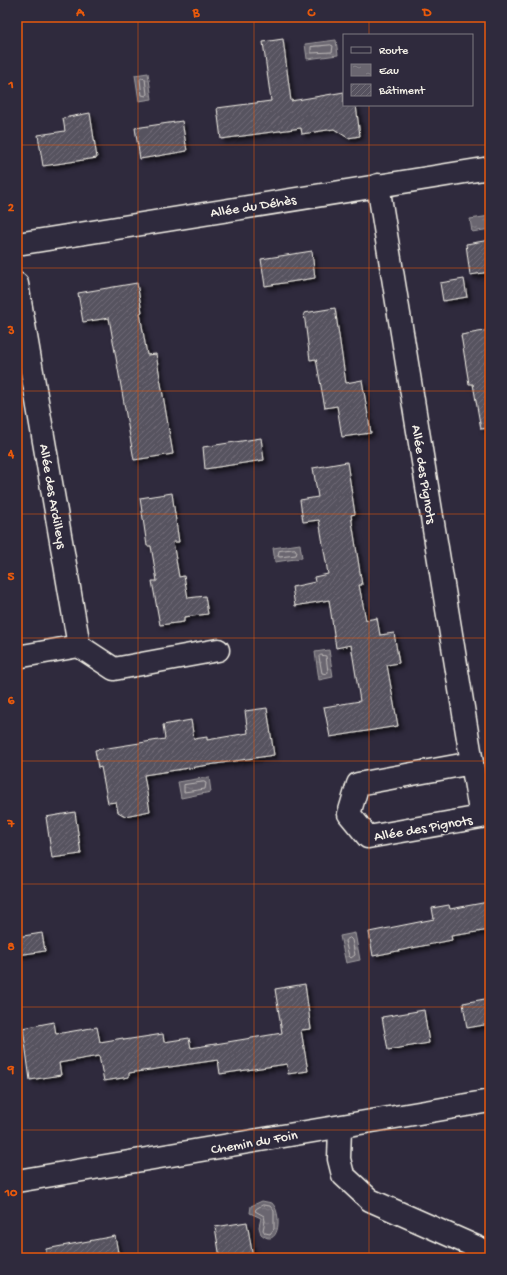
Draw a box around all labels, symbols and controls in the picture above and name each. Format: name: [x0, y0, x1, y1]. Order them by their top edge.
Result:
text: A: [75, 6, 85, 21]
text: B: [192, 6, 201, 21]
text: C: [306, 6, 316, 21]
text: D: [422, 6, 432, 21]
legend: [343, 34, 473, 106]
text: Route: [379, 45, 409, 59]
text: Eau: [379, 65, 399, 79]
text: 1: [7, 78, 14, 93]
text: Bâtiment: [378, 85, 426, 99]
street label: Allée du Déhès: [209, 192, 298, 223]
text: 2: [8, 201, 15, 216]
text: 3: [7, 324, 15, 339]
street label: Allée des Pignots: [406, 424, 439, 526]
street label: Allée des Ardilleys: [34, 443, 69, 551]
text: 4: [7, 447, 15, 462]
text: 5: [8, 570, 15, 585]
text: 6: [8, 694, 15, 709]
street label: Allée des Pignots: [373, 812, 475, 846]
text: 7: [7, 817, 16, 832]
text: 8: [7, 940, 15, 955]
text: 9: [7, 1063, 15, 1078]
street label: Chemin du Foin: [210, 1127, 299, 1159]
text: 10: [4, 1186, 18, 1201]

